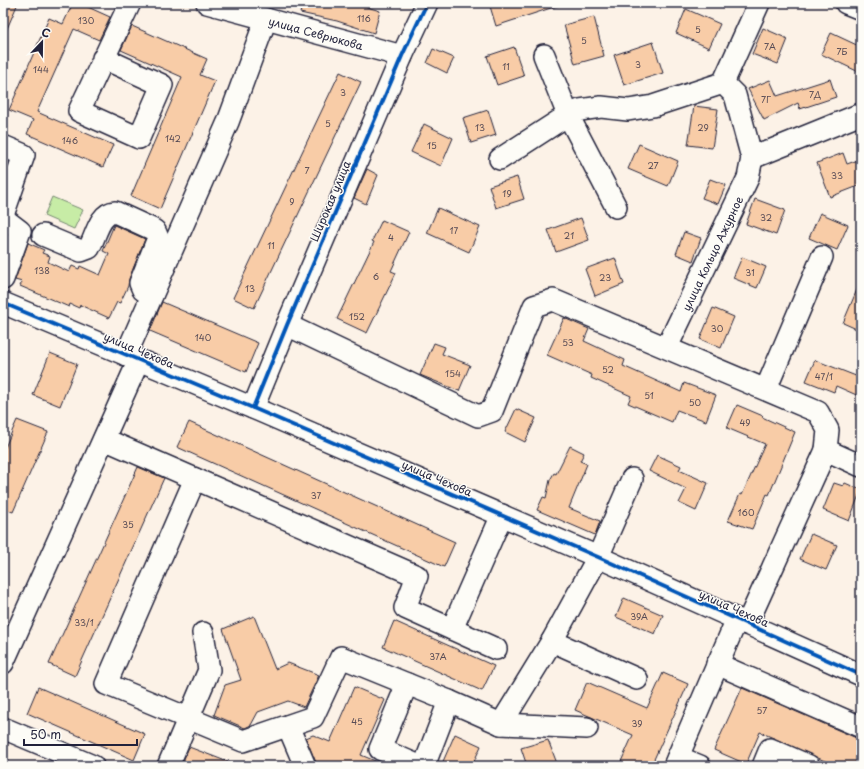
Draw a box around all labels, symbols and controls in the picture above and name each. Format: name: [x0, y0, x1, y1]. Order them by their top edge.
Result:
house number: 116: [357, 11, 371, 25]
street label: улица Севрюкова: [267, 12, 365, 54]
house number: 130: [78, 13, 95, 27]
north arrow: [22, 22, 62, 62]
house number: 5: [695, 22, 701, 36]
text: С: [39, 23, 53, 42]
house number: 5: [581, 33, 587, 47]
house number: 7А: [764, 39, 776, 53]
house number: 7Б: [837, 44, 848, 58]
house number: 3: [635, 57, 641, 71]
house number: 11: [502, 59, 510, 73]
house number: 144: [33, 62, 49, 76]
house number: 3: [340, 85, 346, 99]
house number: 7Д: [809, 87, 821, 101]
house number: 7Г: [761, 92, 771, 106]
house number: 5: [325, 116, 331, 130]
house number: 13: [475, 120, 485, 134]
house number: 29: [697, 120, 709, 134]
house number: 142: [165, 131, 181, 145]
house number: 146: [62, 133, 78, 147]
house number: 15: [427, 138, 437, 152]
street label: Широкая улица: [305, 158, 355, 244]
house number: 27: [647, 158, 659, 172]
house number: 7: [304, 163, 310, 177]
house number: 33: [831, 168, 843, 182]
house number: 19: [502, 186, 512, 200]
street label: улица Кольцо Ажурное: [677, 193, 747, 314]
house number: 9: [289, 194, 295, 208]
house number: 32: [760, 210, 772, 224]
house number: 17: [450, 223, 459, 237]
house number: 21: [564, 228, 574, 242]
house number: 4: [388, 230, 394, 244]
house number: 11: [267, 238, 275, 252]
house number: 138: [34, 263, 50, 277]
house number: 31: [745, 265, 755, 279]
house number: 6: [373, 269, 379, 283]
house number: 23: [599, 270, 611, 284]
house number: 13: [245, 281, 255, 295]
house number: 152: [349, 309, 365, 323]
house number: 30: [711, 321, 724, 335]
street label: улица Чехова: [101, 328, 177, 373]
house number: 140: [195, 330, 212, 344]
house number: 53: [562, 335, 574, 349]
house number: 52: [602, 362, 614, 376]
house number: 154: [445, 366, 461, 380]
house number: 47/1: [815, 369, 833, 383]
house number: 51: [644, 388, 654, 402]
house number: 50: [689, 395, 702, 409]
house number: 49: [739, 415, 751, 429]
street label: улица Чехова: [399, 456, 475, 501]
house number: 37: [311, 488, 321, 502]
house number: 160: [738, 505, 755, 519]
house number: 35: [122, 517, 134, 531]
street label: улица Чехова: [696, 585, 772, 631]
house number: 39А: [630, 609, 648, 623]
house number: 33/1: [74, 615, 94, 629]
house number: 37А: [429, 649, 447, 663]
house number: 57: [757, 703, 767, 717]
house number: 45: [351, 714, 363, 728]
house number: 39: [631, 716, 643, 730]
scale bar: [24, 721, 137, 747]
text: 50 m: [30, 725, 61, 743]

